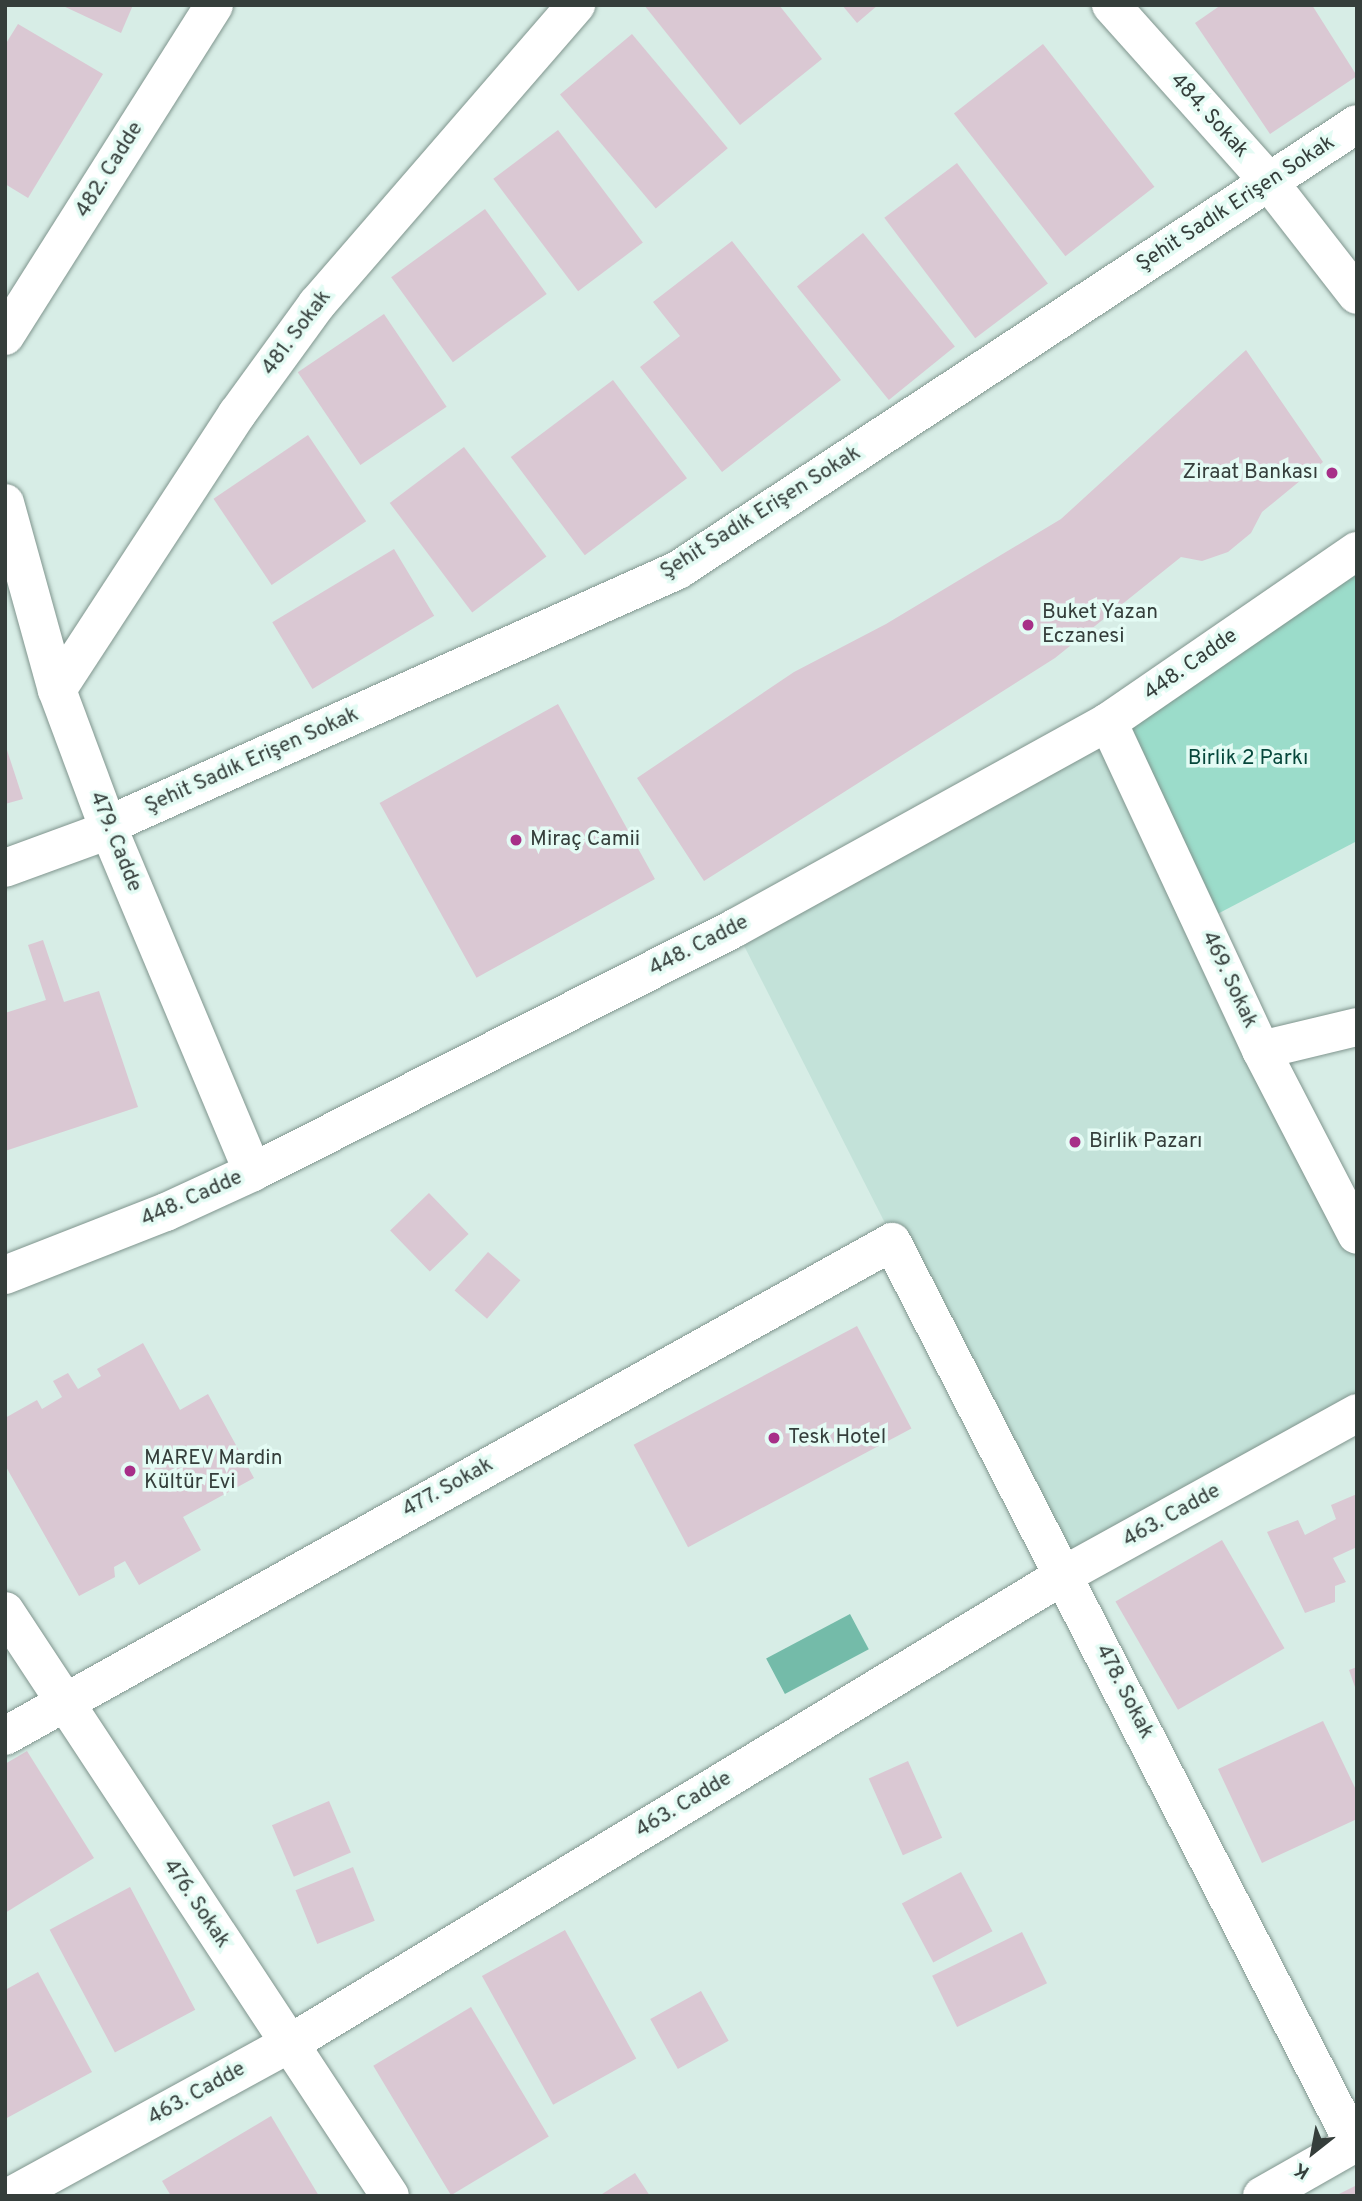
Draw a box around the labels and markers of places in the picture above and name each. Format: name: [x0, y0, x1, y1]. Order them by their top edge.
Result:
place label: Ziraat Bankası: [1183, 460, 1318, 486]
marker: Ziraat Bankası: [1324, 465, 1340, 481]
place label: Buket Yazan Eczanesi: [1042, 600, 1159, 650]
marker: Buket Yazan Eczanesi: [1020, 617, 1036, 633]
place label: Miraç Camii: [530, 827, 640, 853]
marker: Miraç Camii: [508, 832, 524, 848]
place label: Birlik Pazarı: [1089, 1129, 1202, 1155]
marker: Birlik Pazarı: [1067, 1134, 1083, 1150]
place label: Tesk Hotel: [788, 1425, 886, 1451]
marker: Tesk Hotel: [766, 1430, 782, 1446]
place label: MAREV Mardin Kültür Evi: [144, 1446, 283, 1496]
marker: MAREV Mardin Kültür Evi: [122, 1463, 138, 1479]

